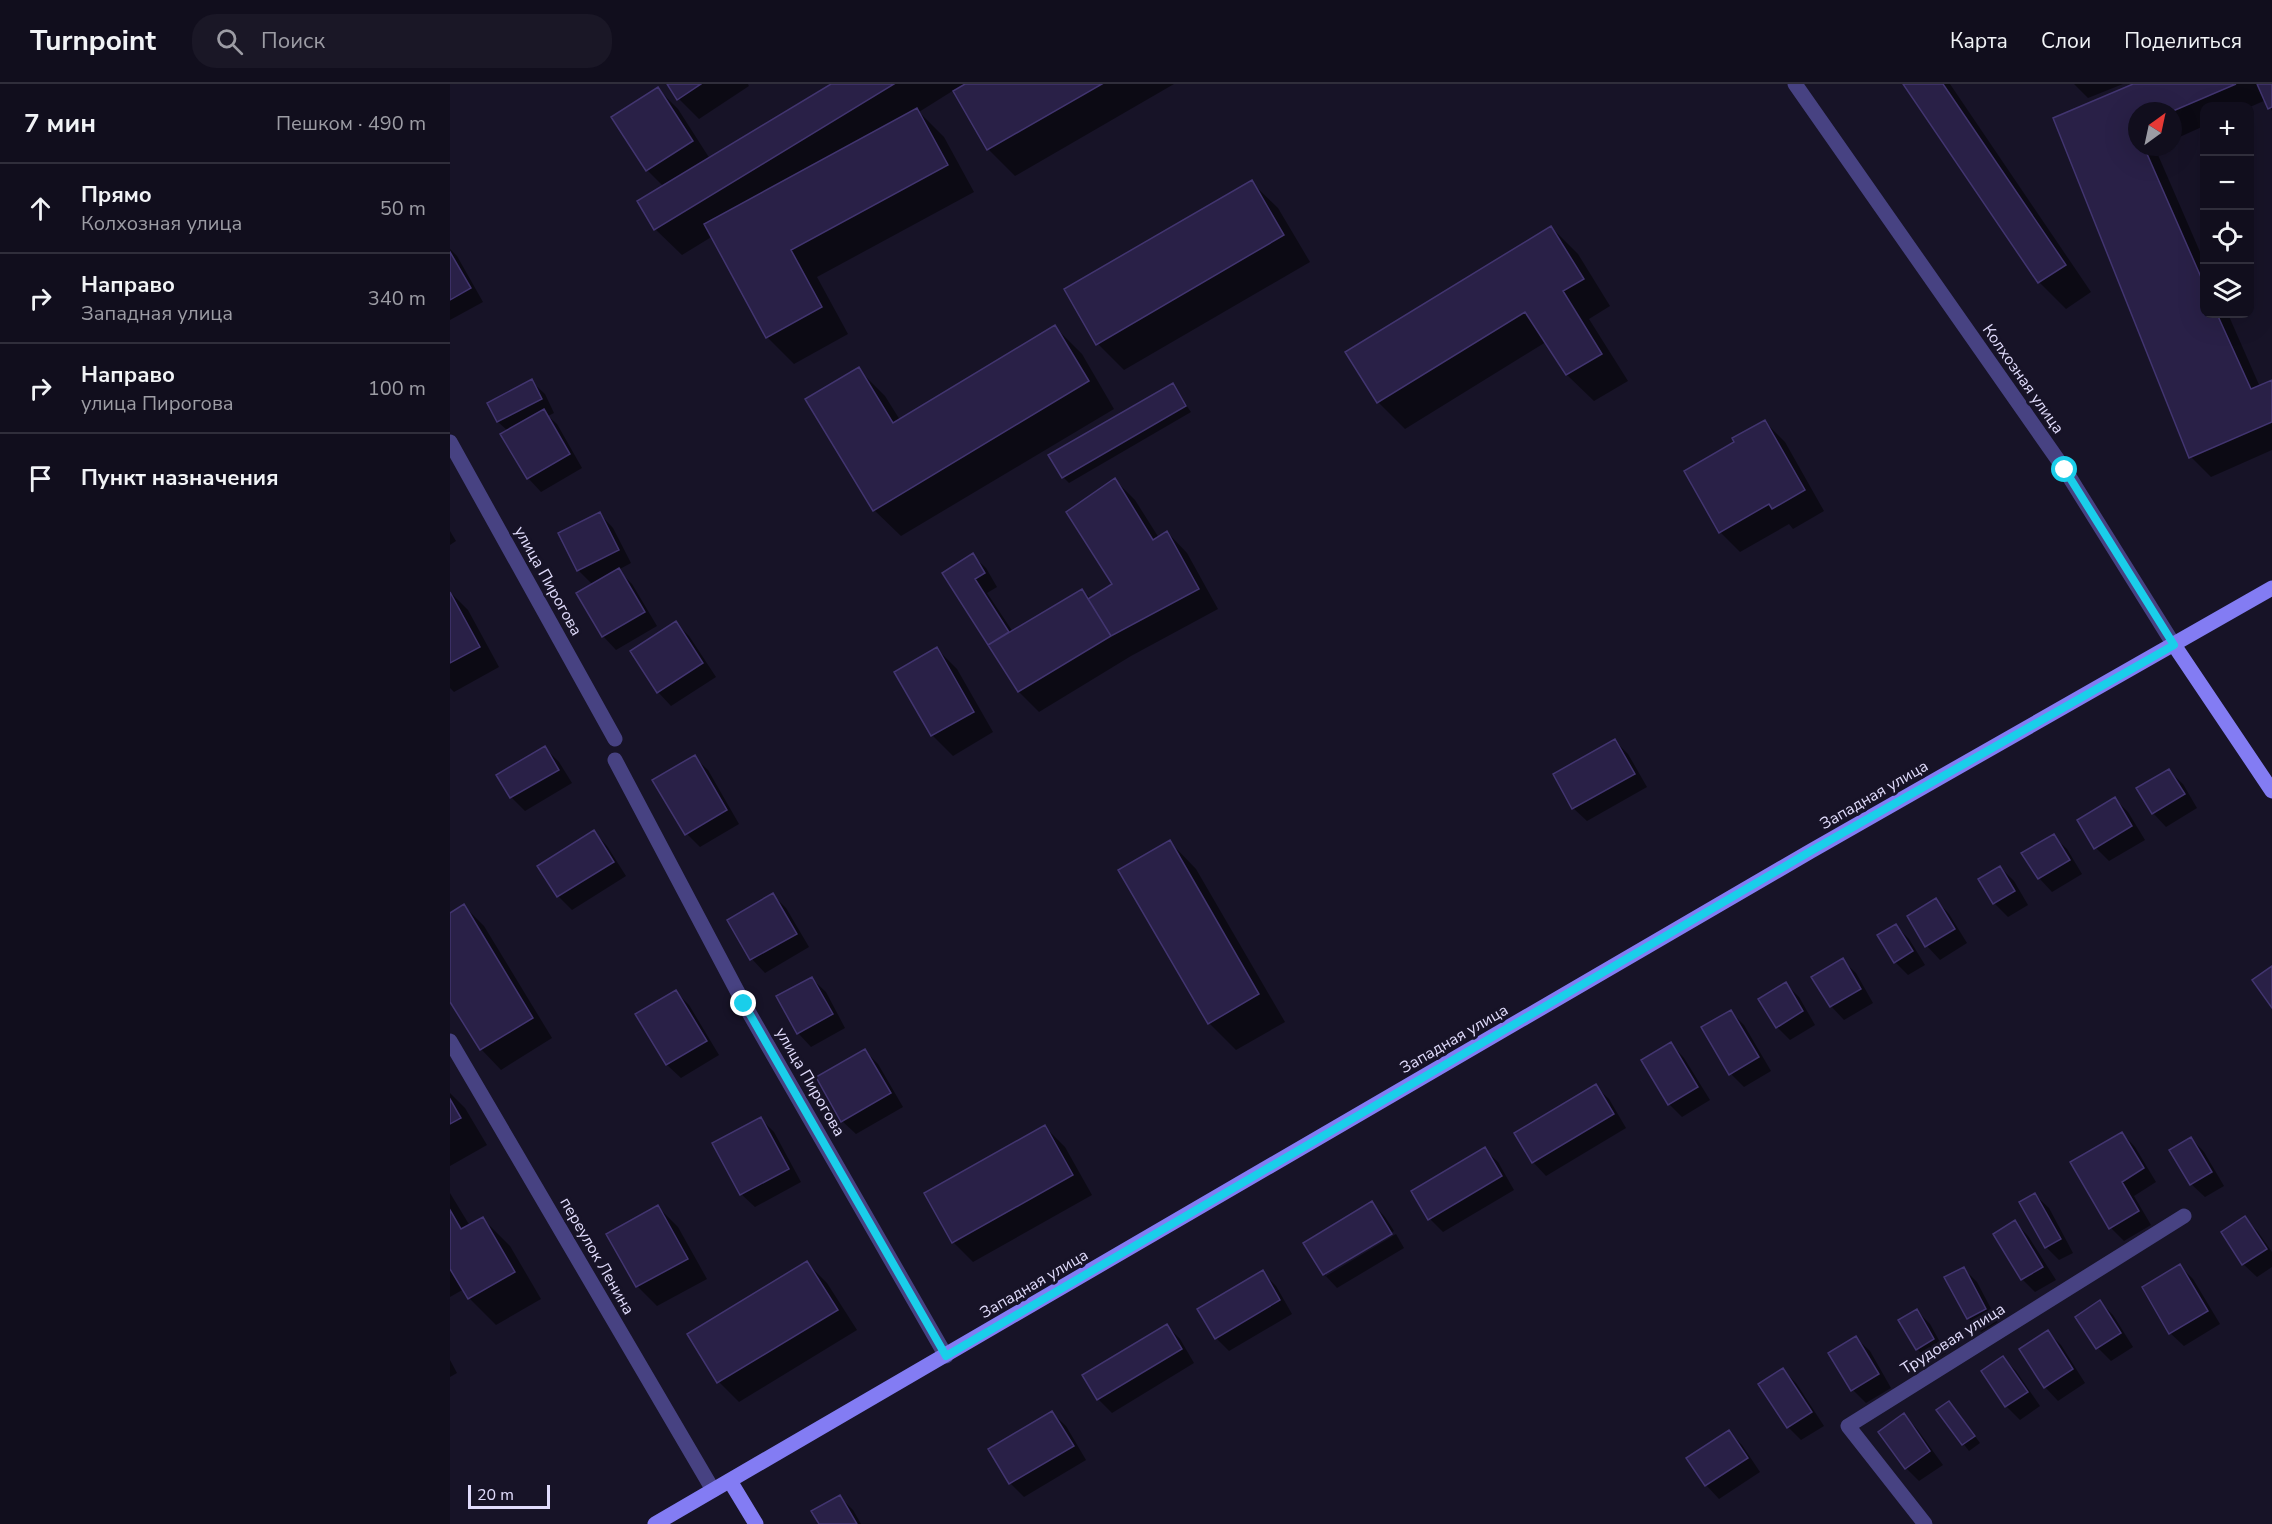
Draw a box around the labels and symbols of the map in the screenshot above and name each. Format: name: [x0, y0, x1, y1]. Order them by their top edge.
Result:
north arrow: [2128, 102, 2182, 156]
street label: Колхозная улица: [1977, 320, 2069, 438]
route start: [2051, 456, 2077, 482]
street label: улица Пирогова: [509, 522, 587, 640]
street label: Западная улица: [1816, 755, 1932, 835]
route end: [730, 990, 756, 1016]
street label: Западная улица: [1396, 999, 1512, 1079]
street label: улица Пирогова: [770, 1024, 850, 1140]
street label: переулок Ленина: [554, 1193, 640, 1319]
street label: Западная улица: [976, 1244, 1092, 1324]
street label: Трудовая улица: [1897, 1298, 2009, 1380]
scale bar: [468, 1482, 550, 1510]

